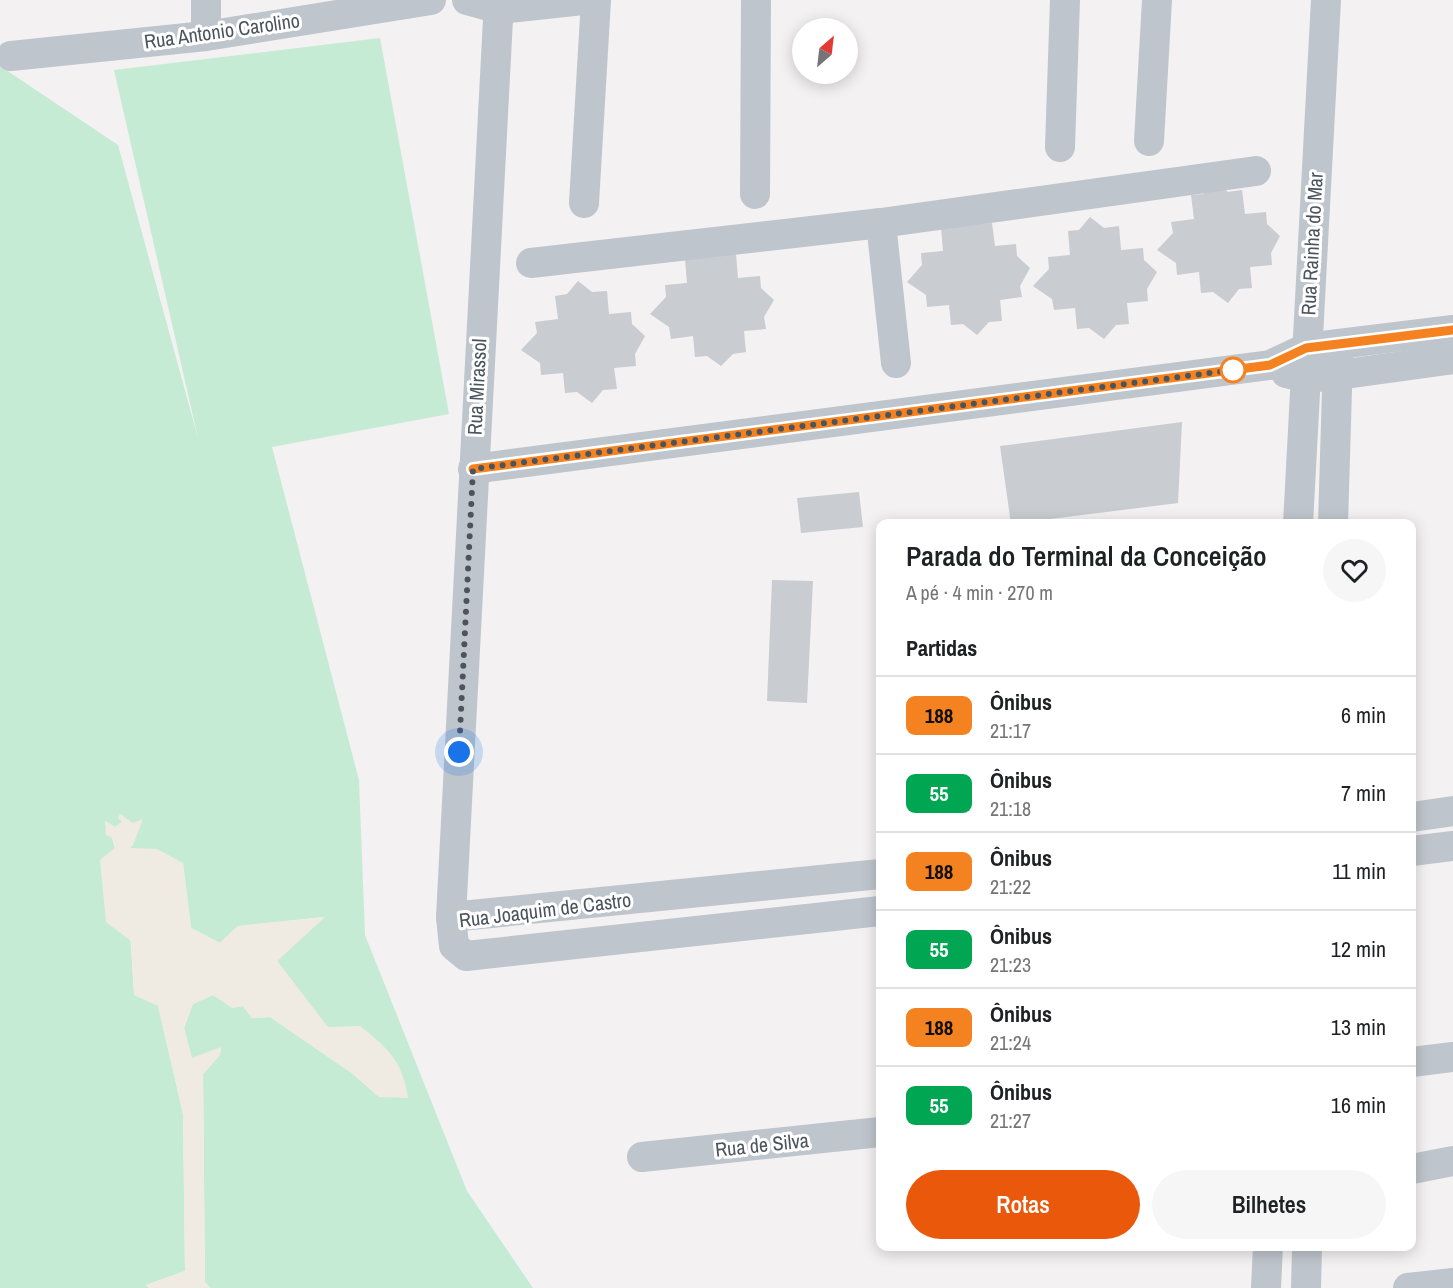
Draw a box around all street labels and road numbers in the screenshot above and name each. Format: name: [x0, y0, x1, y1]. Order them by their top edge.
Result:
street label: Rua Antonio Carolino: [142, 6, 301, 55]
street label: Rua Rainha do Mar: [1294, 171, 1329, 316]
street label: Rua Mirassol: [460, 338, 493, 436]
street label: Rua Joaquim de Castro: [457, 886, 633, 933]
street label: Rua de Silva: [714, 1126, 810, 1163]

